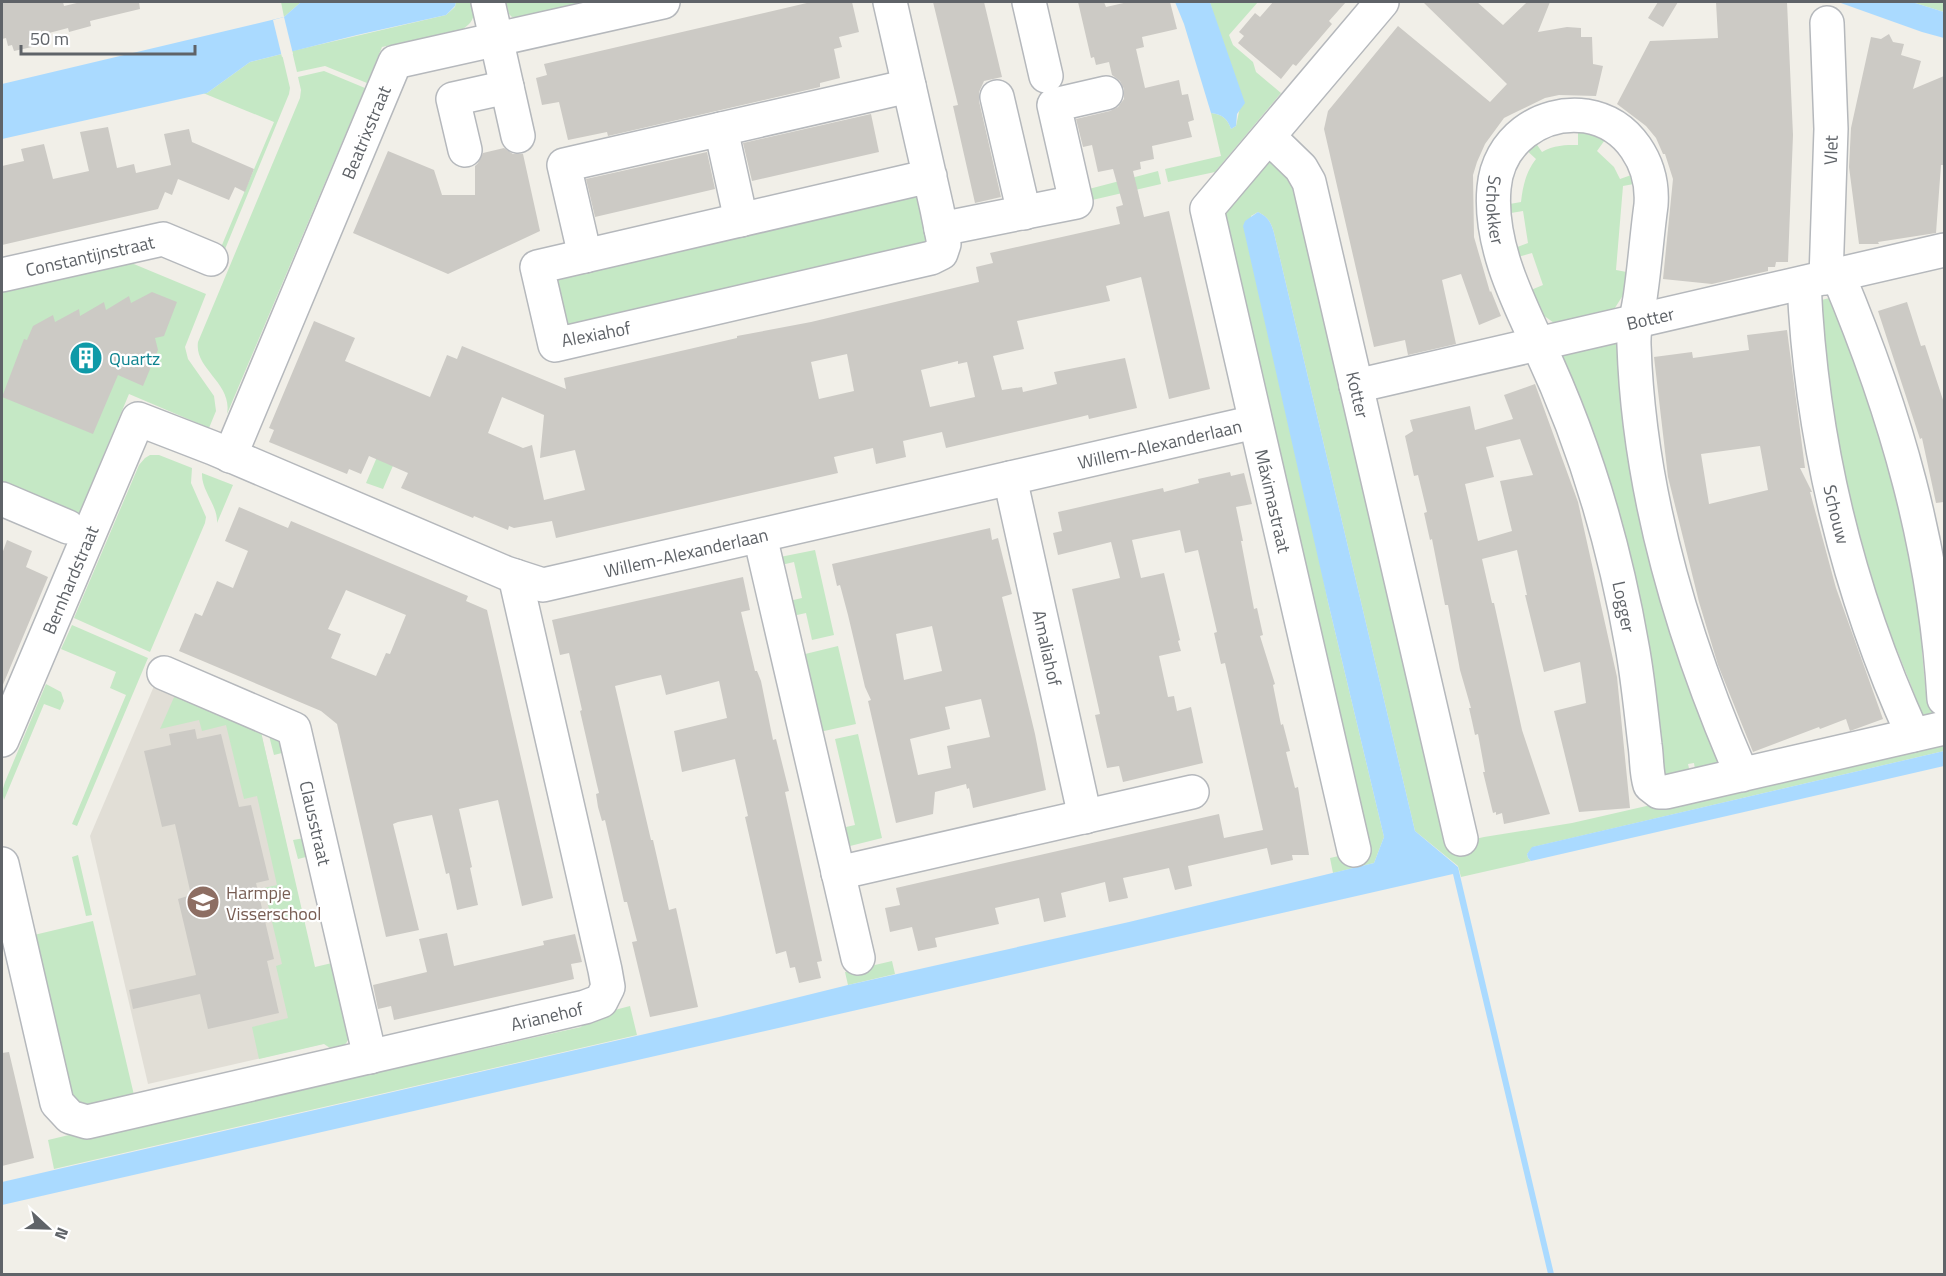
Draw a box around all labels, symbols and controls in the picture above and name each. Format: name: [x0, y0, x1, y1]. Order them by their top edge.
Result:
scale bar: [21, 18, 195, 56]
text: 50 m: [30, 25, 69, 52]
street label: Beatrixstraat: [334, 81, 397, 183]
street label: Vlet: [1816, 134, 1844, 166]
street label: Schokker: [1480, 173, 1512, 247]
street label: Constantijnstraat: [23, 228, 158, 283]
street label: Botter: [1624, 299, 1677, 337]
street label: Alexiahof: [559, 314, 633, 354]
building icon: Quartz: [68, 340, 104, 376]
place label: Quartz: [109, 345, 160, 372]
street label: Kotter: [1340, 369, 1377, 421]
street label: Willem-Alexanderlaan: [1075, 412, 1244, 476]
street label: Máximastraat: [1248, 447, 1298, 556]
street label: Schouw: [1817, 482, 1857, 547]
street label: Willem-Alexanderlaan: [601, 520, 771, 584]
street label: Bernhardstraat: [35, 521, 105, 638]
street label: Logger: [1606, 578, 1643, 635]
street label: Amaliahof: [1026, 607, 1069, 688]
street label: Clausstraat: [293, 778, 339, 869]
place label: Harmpje Visserschool: [226, 879, 322, 927]
school or university icon: Harmpje Visserschool: [185, 884, 221, 920]
street label: Arianehof: [508, 994, 586, 1037]
north arrow: [18, 1198, 78, 1258]
text: N: [49, 1224, 75, 1243]

